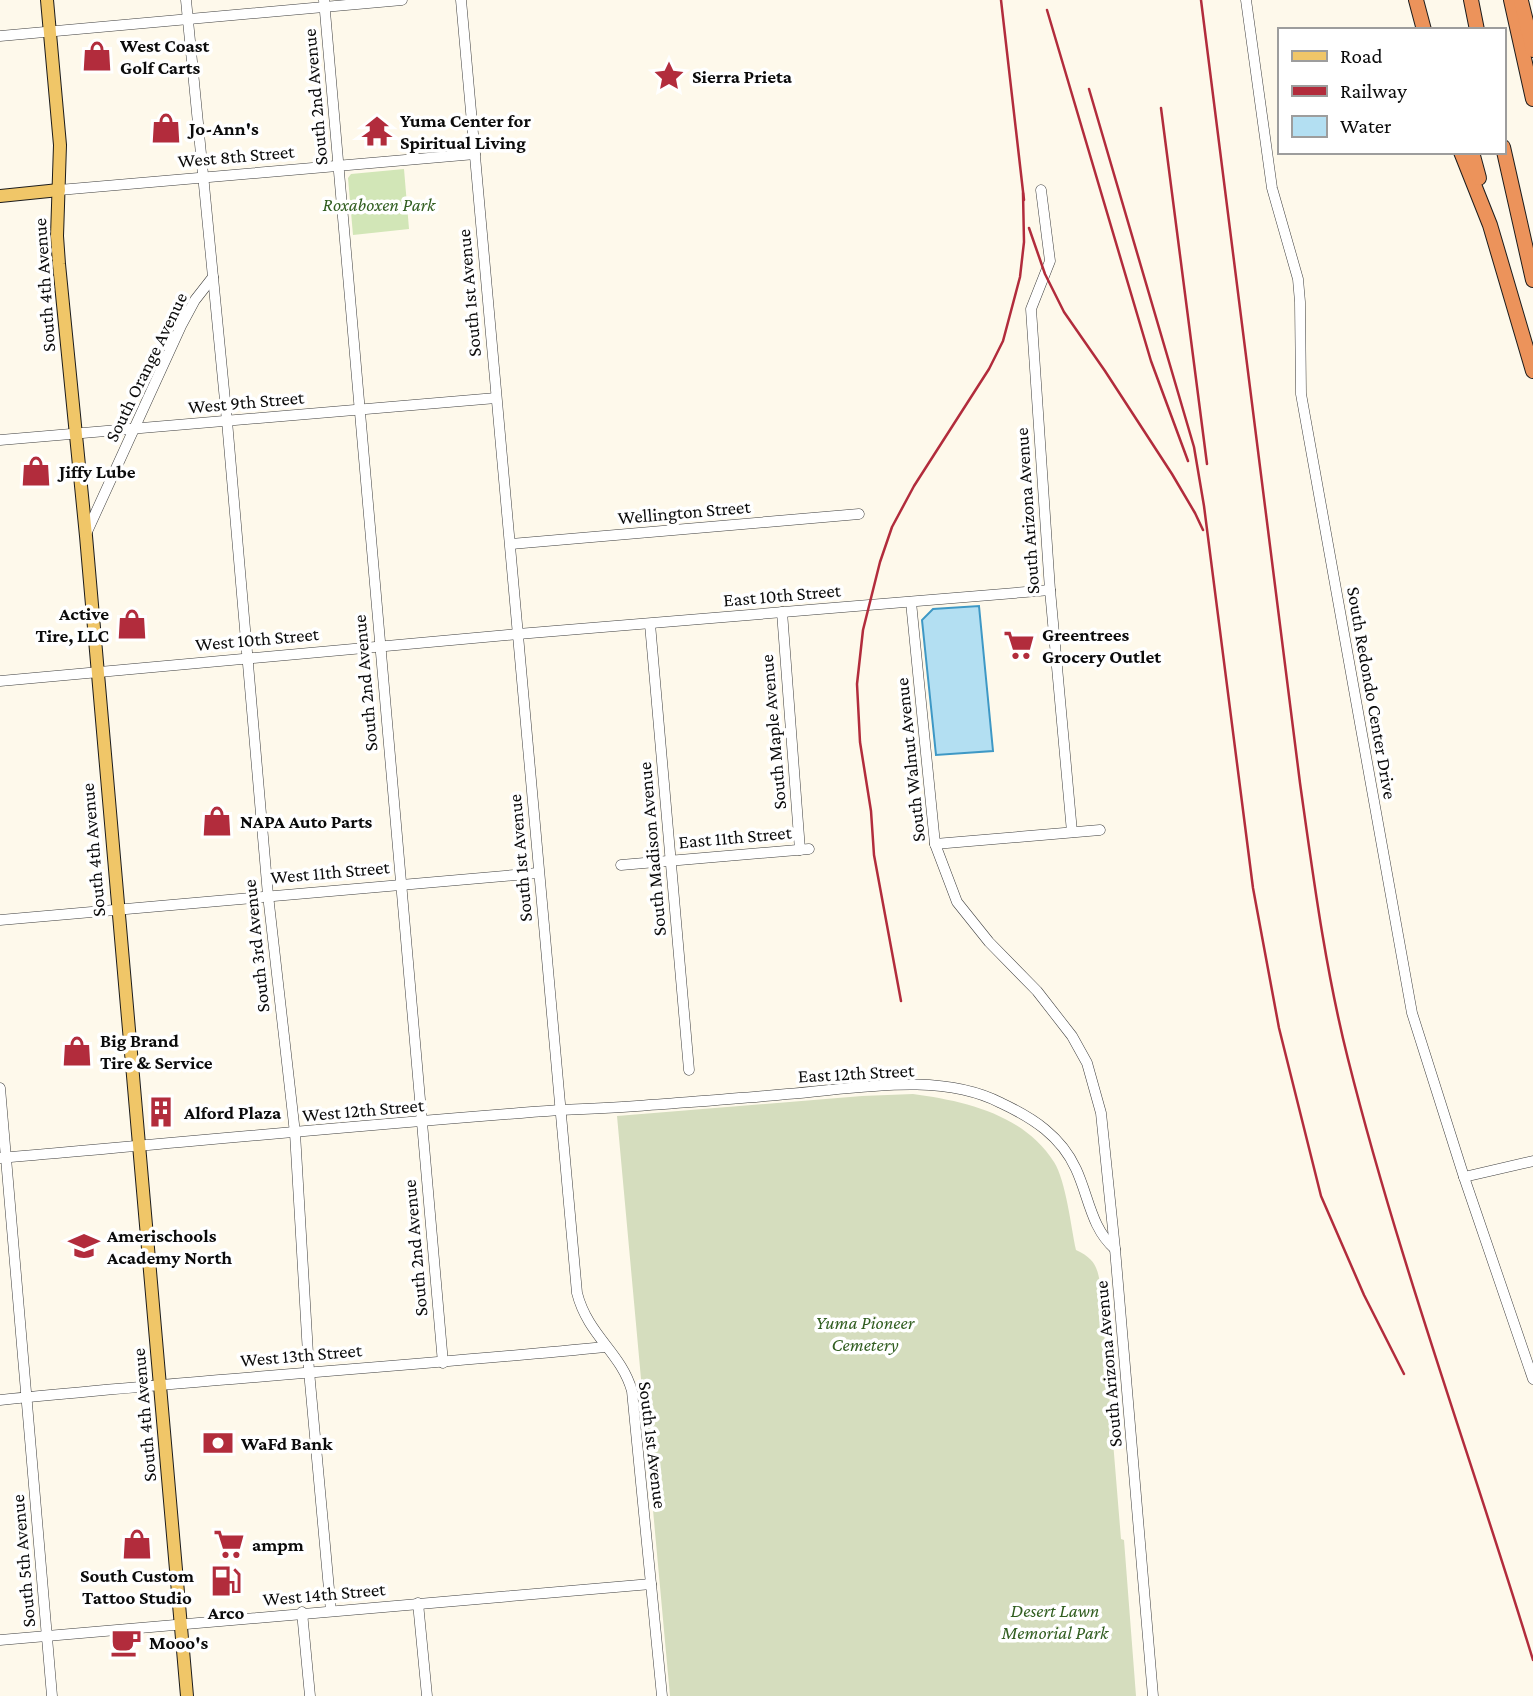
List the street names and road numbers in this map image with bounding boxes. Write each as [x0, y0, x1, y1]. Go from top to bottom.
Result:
street label: South 2nd Avenue [299, 28, 331, 166]
street label: West 8th Street [177, 140, 296, 172]
street label: South 4th Avenue [29, 217, 59, 353]
street label: South 1st Avenue [453, 228, 485, 358]
street label: South Orange Avenue [101, 289, 191, 445]
street label: West 9th Street [187, 386, 306, 418]
street label: South Arizona Avenue [1011, 427, 1043, 595]
street label: Wellington Street [617, 496, 752, 528]
street label: East 10th Street [722, 579, 842, 611]
street label: South Redondo Center Drive [1343, 585, 1401, 801]
street label: South 2nd Avenue [349, 614, 381, 752]
street label: West 10th Street [194, 623, 320, 655]
street label: South Maple Avenue [756, 653, 790, 811]
street label: South Walnut Avenue [891, 677, 929, 843]
street label: South Madison Avenue [634, 761, 670, 937]
street label: South 4th Avenue [77, 782, 109, 918]
street label: South 1st Avenue [504, 793, 536, 923]
street label: East 11th Street [677, 822, 793, 852]
street label: West 11th Street [270, 856, 391, 888]
street label: South 3rd Avenue [239, 879, 273, 1013]
street label: East 12th Street [797, 1059, 915, 1087]
street label: West 12th Street [301, 1094, 426, 1126]
street label: South 2nd Avenue [399, 1179, 431, 1317]
street label: South Arizona Avenue [1090, 1280, 1126, 1448]
street label: West 13th Street [239, 1339, 363, 1371]
street label: South 4th Avenue [128, 1347, 160, 1483]
street label: South 1st Avenue [635, 1380, 671, 1510]
street label: South 5th Avenue [7, 1494, 39, 1628]
street label: West 14th Street [262, 1578, 387, 1610]

